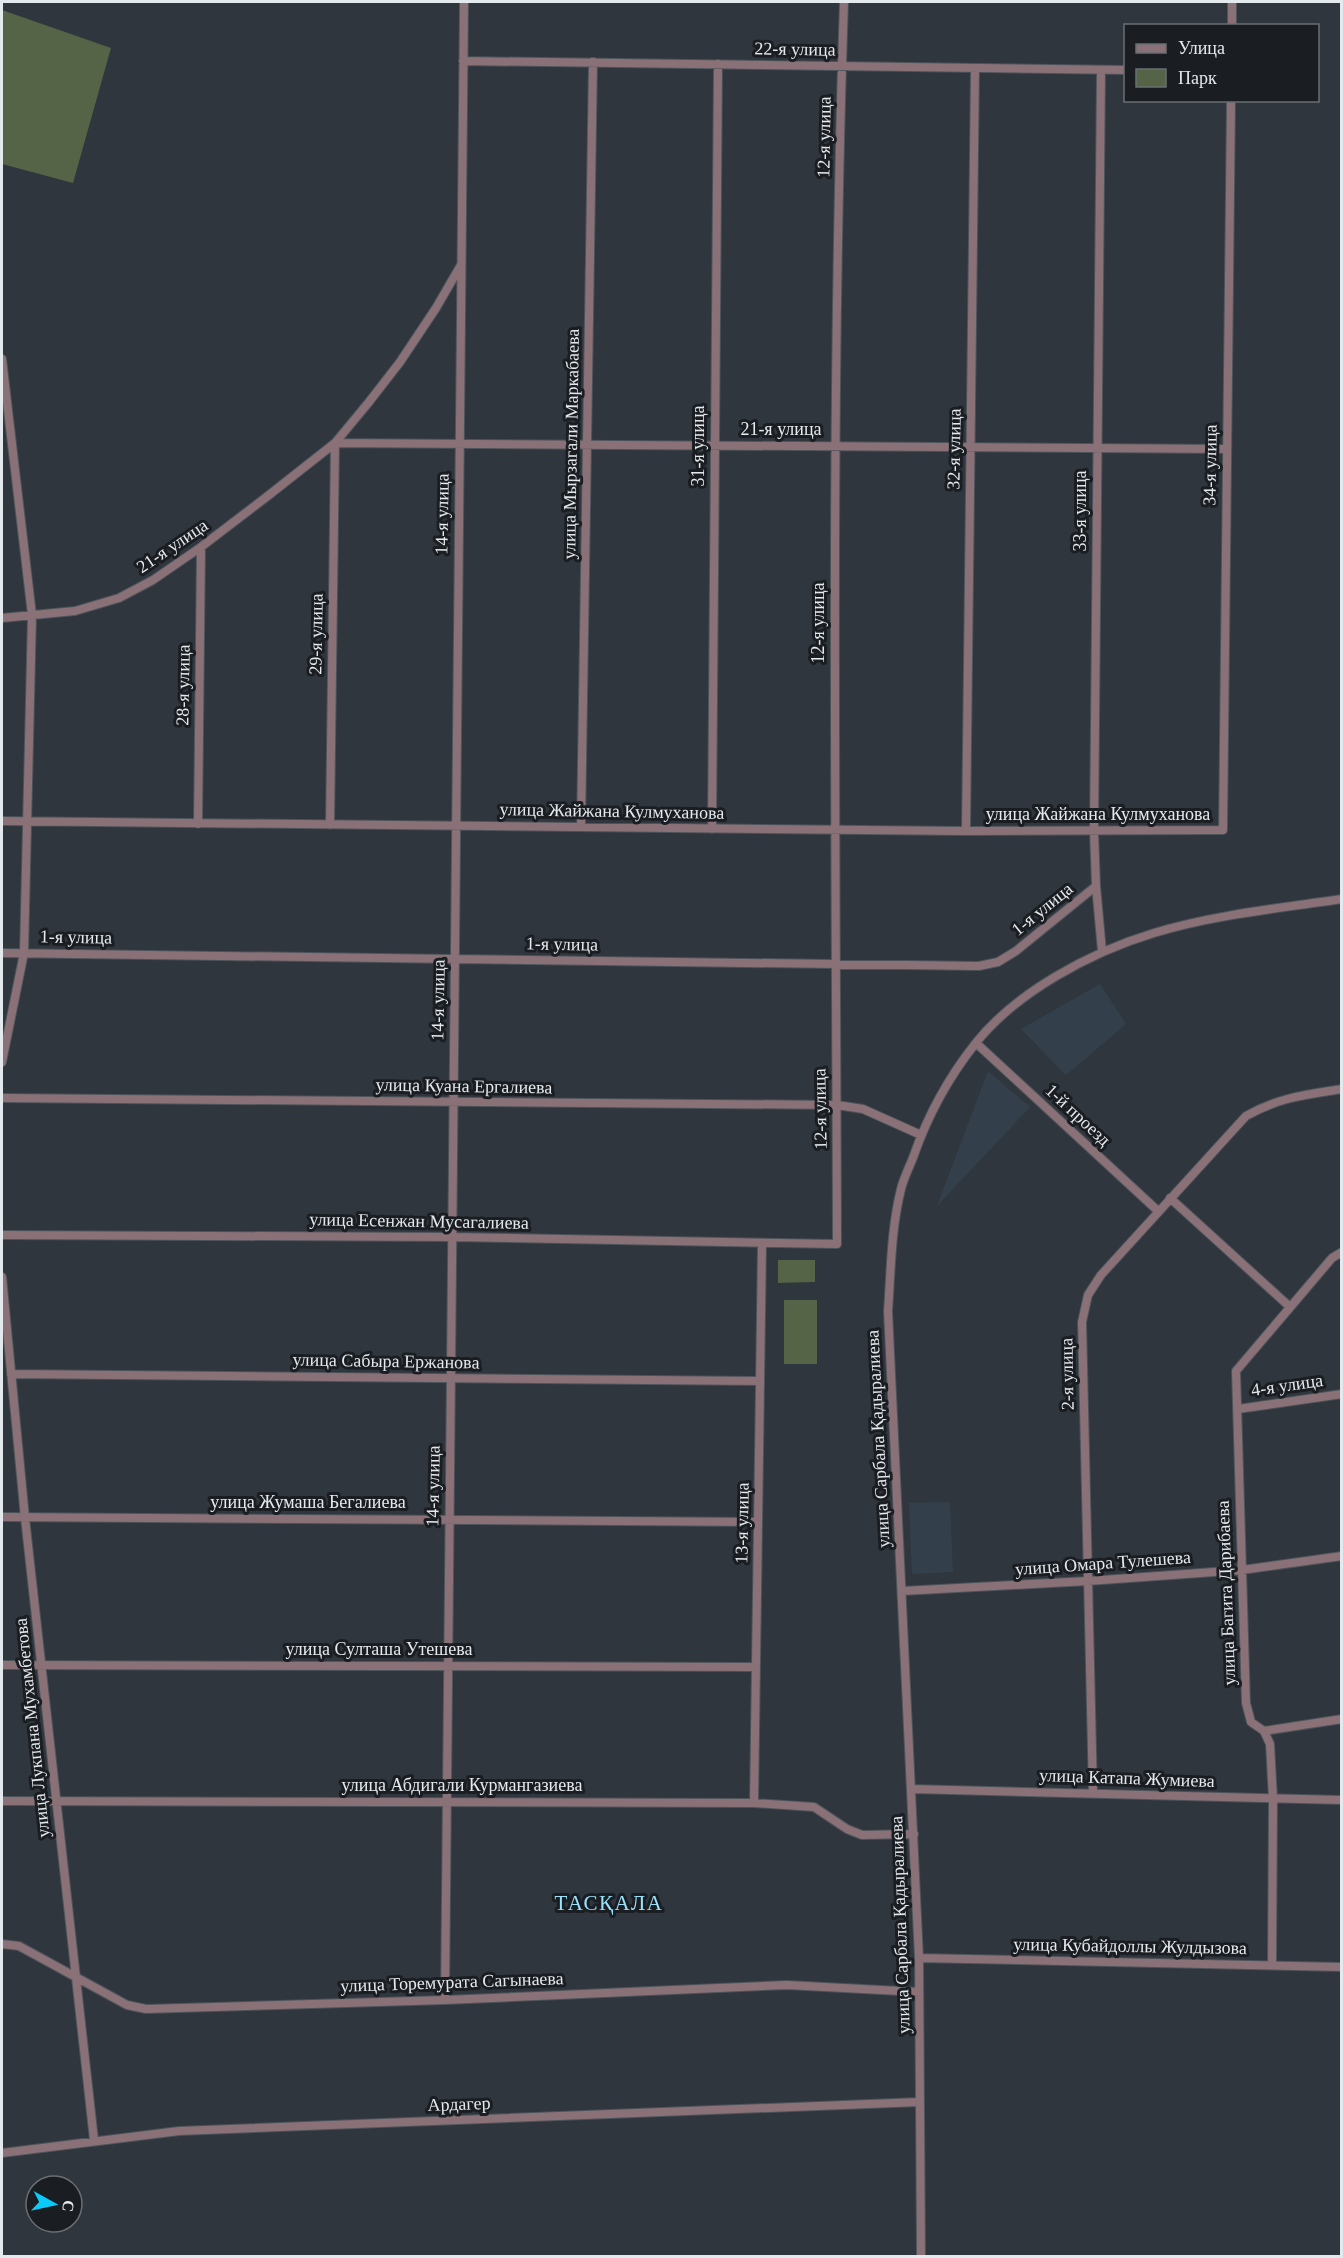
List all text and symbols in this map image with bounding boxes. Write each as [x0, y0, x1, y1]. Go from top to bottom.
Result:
legend [1124, 24, 1319, 102]
street label: 22-я улица [754, 38, 836, 60]
text: Улица [1178, 38, 1225, 58]
text: Парк [1178, 68, 1217, 88]
street label: 12-я улица [813, 96, 835, 178]
street label: улица Мырзагали Маркабаева [559, 328, 583, 560]
street label: 31-я улица [688, 405, 708, 487]
street label: 32-я улица [943, 408, 965, 490]
street label: 21-я улица [740, 419, 822, 439]
street label: 34-я улица [1199, 424, 1221, 506]
street label: 33-я улица [1070, 470, 1090, 552]
street label: 14-я улица [431, 473, 453, 555]
street label: 21-я улица [133, 515, 211, 577]
street label: 12-я улица [808, 582, 828, 664]
street label: 29-я улица [305, 593, 327, 675]
street label: 28-я улица [172, 644, 194, 726]
street label: улица Жайжана Кулмуханова [500, 799, 724, 823]
street label: улица Жайжана Кулмуханова [986, 804, 1210, 824]
street label: 1-я улица [1008, 878, 1076, 940]
street label: 1-я улица [40, 926, 112, 948]
street label: 1-я улица [526, 933, 598, 955]
street label: 14-я улица [427, 959, 449, 1041]
street label: 12-я улица [809, 1068, 831, 1150]
street label: улица Куана Ергалиева [375, 1074, 553, 1098]
street label: 1-й проезд [1042, 1080, 1114, 1150]
street label: улица Есенжан Мусагалиева [309, 1209, 529, 1233]
street label: улица Сарбала Қадыралиева [862, 1330, 894, 1548]
street label: 2-я улица [1056, 1338, 1078, 1410]
street label: улица Сабыра Ержанова [292, 1349, 480, 1373]
street label: 4-я улица [1250, 1370, 1324, 1400]
street label: 14-я улица [422, 1445, 444, 1527]
street label: 13-я улица [731, 1482, 753, 1564]
street label: улица Жумаша Бегалиева [210, 1492, 406, 1512]
street label: улица Багита Дарибаева [1213, 1500, 1239, 1686]
street label: улица Омара Тулешева [1014, 1547, 1192, 1579]
street label: улица Лукпана Мухамбетова [11, 1617, 53, 1839]
street label: улица Султаша Утешева [286, 1639, 472, 1659]
street label: улица Катапа Жумиева [1039, 1765, 1215, 1791]
street label: улица Абдигали Курмангазиева [342, 1775, 582, 1795]
street label: улица Сарбала Қадыралиева [886, 1816, 914, 2034]
district label: ТАСҚАЛА [555, 1891, 664, 1915]
street label: улица Кубайдоллы Жулдызова [1013, 1934, 1247, 1958]
street label: улица Торемурата Сагынаева [340, 1968, 564, 1996]
street label: Ардагер [427, 2093, 491, 2115]
north arrow [24, 2174, 84, 2234]
text: С [59, 2199, 78, 2213]

